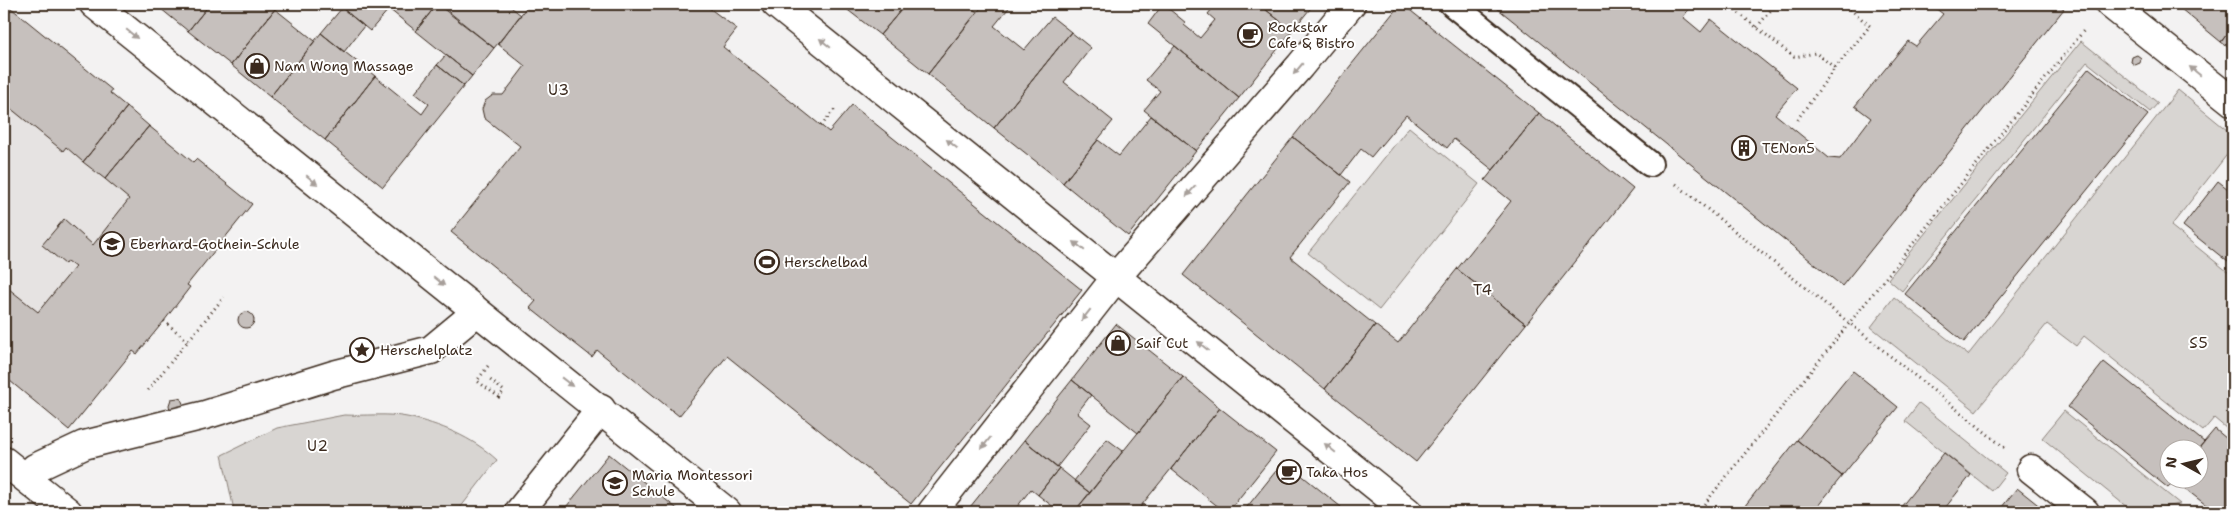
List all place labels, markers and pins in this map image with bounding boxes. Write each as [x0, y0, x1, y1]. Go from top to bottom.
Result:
place label: Rockstar Cafe & Bistro [1268, 18, 1355, 52]
cafe icon: Rockstar Cafe & Bistro [1237, 22, 1263, 48]
shop icon: Nam Wong Massage [244, 53, 270, 79]
place label: Nam Wong Massage [274, 57, 414, 75]
building icon: TENon5 [1731, 135, 1757, 161]
place label: TENon5 [1762, 139, 1815, 157]
school or university icon: Eberhard-Gothein-Schule [99, 231, 125, 257]
place label: Eberhard-Gothein-Schule [130, 235, 300, 253]
sports icon: Herschelbad [754, 249, 780, 275]
place label: Herschelbad [784, 253, 868, 271]
shop icon: Saif Cut [1105, 330, 1131, 356]
place label: Saif Cut [1136, 334, 1188, 352]
place icon: Herschelplatz [349, 337, 375, 363]
place label: Herschelplatz [380, 341, 473, 359]
cafe icon: Taka Hos [1276, 459, 1302, 485]
place label: Taka Hos [1306, 463, 1368, 481]
place label: Maria Montessori Schule [632, 466, 753, 500]
school or university icon: Maria Montessori Schule [602, 470, 628, 496]

